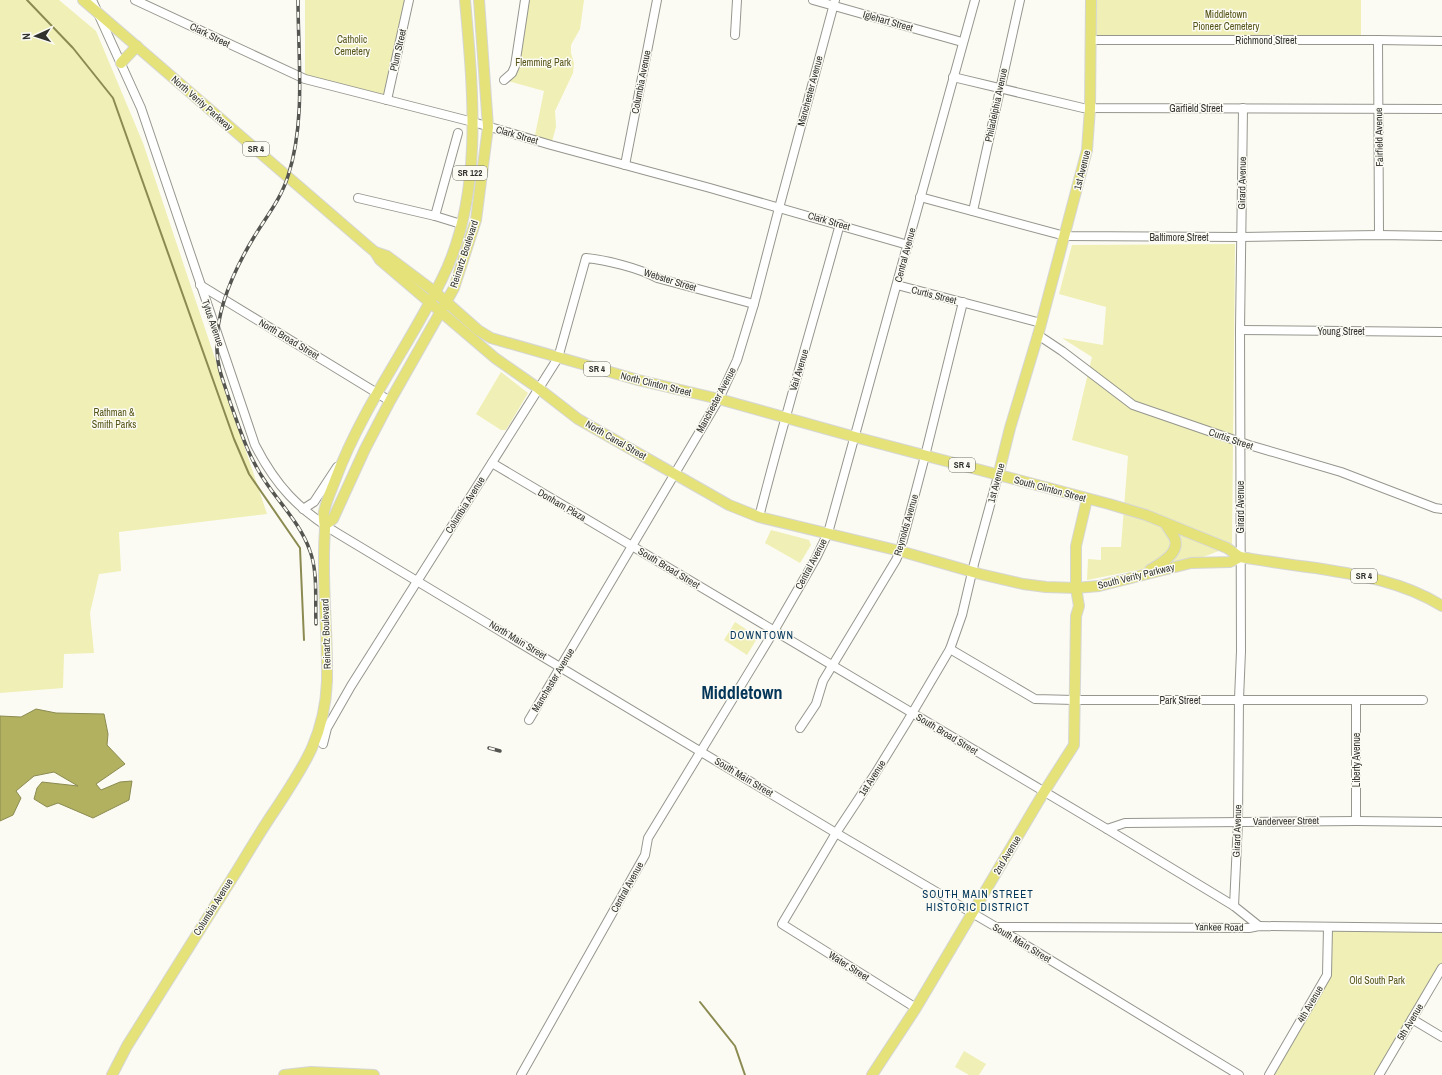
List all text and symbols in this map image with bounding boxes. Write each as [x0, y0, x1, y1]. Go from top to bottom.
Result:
street label: Iglehart Street [861, 8, 915, 35]
park label: Middletown Pioneer Cemetery [1193, 8, 1260, 33]
north arrow [16, 16, 56, 56]
street label: Clark Street [188, 20, 233, 51]
street label: Plum Street [387, 27, 409, 72]
text: N [19, 33, 33, 40]
park label: Catholic Cemetery [334, 33, 371, 58]
street label: Richmond Street [1235, 34, 1297, 47]
street label: Columbia Avenue [628, 49, 654, 115]
street label: Manchester Avenue [794, 54, 826, 128]
park label: Flemming Park [515, 56, 572, 69]
street label: Philadelphia Avenue [982, 66, 1010, 143]
street label: North Verity Parkway [169, 73, 236, 134]
street label: Garfield Street [1169, 102, 1223, 115]
street label: Fairfield Avenue [1372, 107, 1386, 167]
street label: Clark Street [494, 123, 540, 147]
road number: SR 4 [243, 142, 269, 156]
street label: 1st Avenue [1071, 148, 1093, 191]
street label: Girard Avenue [1235, 156, 1249, 209]
road number: SR 122 [453, 166, 487, 180]
street label: Clark Street [806, 209, 852, 233]
street label: Reinartz Boulevard [447, 219, 481, 289]
street label: Central Avenue [891, 226, 919, 284]
street label: Baltimore Street [1149, 231, 1209, 244]
street label: Webster Street [642, 266, 699, 294]
street label: Curtis Street [910, 283, 959, 307]
street label: Tytus Avenue [199, 298, 227, 349]
street label: North Broad Street [256, 316, 322, 363]
street label: Young Street [1317, 325, 1365, 338]
street label: Vail Avenue [786, 347, 812, 392]
road number: SR 4 [584, 362, 610, 376]
street label: Manchester Avenue [693, 365, 739, 435]
street label: North Clinton Street [619, 369, 693, 399]
park label: Rathman & Smith Parks [92, 406, 136, 431]
street label: North Canal Street [583, 417, 649, 463]
street label: Curtis Street [1207, 425, 1256, 453]
road number: SR 4 [949, 458, 975, 472]
street label: 1st Avenue [984, 461, 1008, 504]
street label: South Clinton Street [1013, 473, 1088, 505]
street label: Columbia Avenue [442, 474, 488, 536]
street label: Girard Avenue [1234, 480, 1247, 533]
street label: Donham Plaza [535, 486, 589, 524]
street label: Reynolds Avenue [891, 492, 921, 557]
street label: Central Avenue [792, 536, 830, 592]
street label: South Broad Street [636, 544, 703, 592]
street label: South Verity Parkway [1096, 560, 1176, 592]
road number: SR 4 [1351, 569, 1377, 583]
street label: Reinartz Boulevard [318, 599, 334, 669]
street label: North Main Street [487, 618, 550, 663]
district label: DOWNTOWN [730, 628, 794, 642]
street label: Manchester Avenue [529, 645, 577, 714]
district label: Middletown [701, 680, 783, 705]
street label: Park Street [1159, 694, 1201, 707]
street label: South Broad Street [914, 710, 981, 758]
street label: Liberty Avenue [1350, 732, 1363, 787]
street label: South Main Street [712, 754, 776, 800]
street label: 1st Avenue [856, 757, 889, 799]
street label: Girard Avenue [1230, 804, 1244, 858]
street label: Vanderveer Street [1253, 814, 1320, 828]
street label: 2nd Avenue [990, 833, 1024, 877]
street label: Central Avenue [608, 859, 646, 915]
street label: Columbia Avenue [190, 876, 236, 938]
district label: SOUTH MAIN STREET HISTORIC DISTRICT [922, 887, 1034, 914]
street label: South Main Street [990, 920, 1054, 966]
street label: Yankee Road [1194, 920, 1244, 934]
street label: Water Street [826, 948, 872, 984]
park label: Old South Park [1349, 974, 1406, 987]
street label: 4th Avenue [1294, 983, 1326, 1025]
street label: 5th Avenue [1394, 1001, 1426, 1043]

